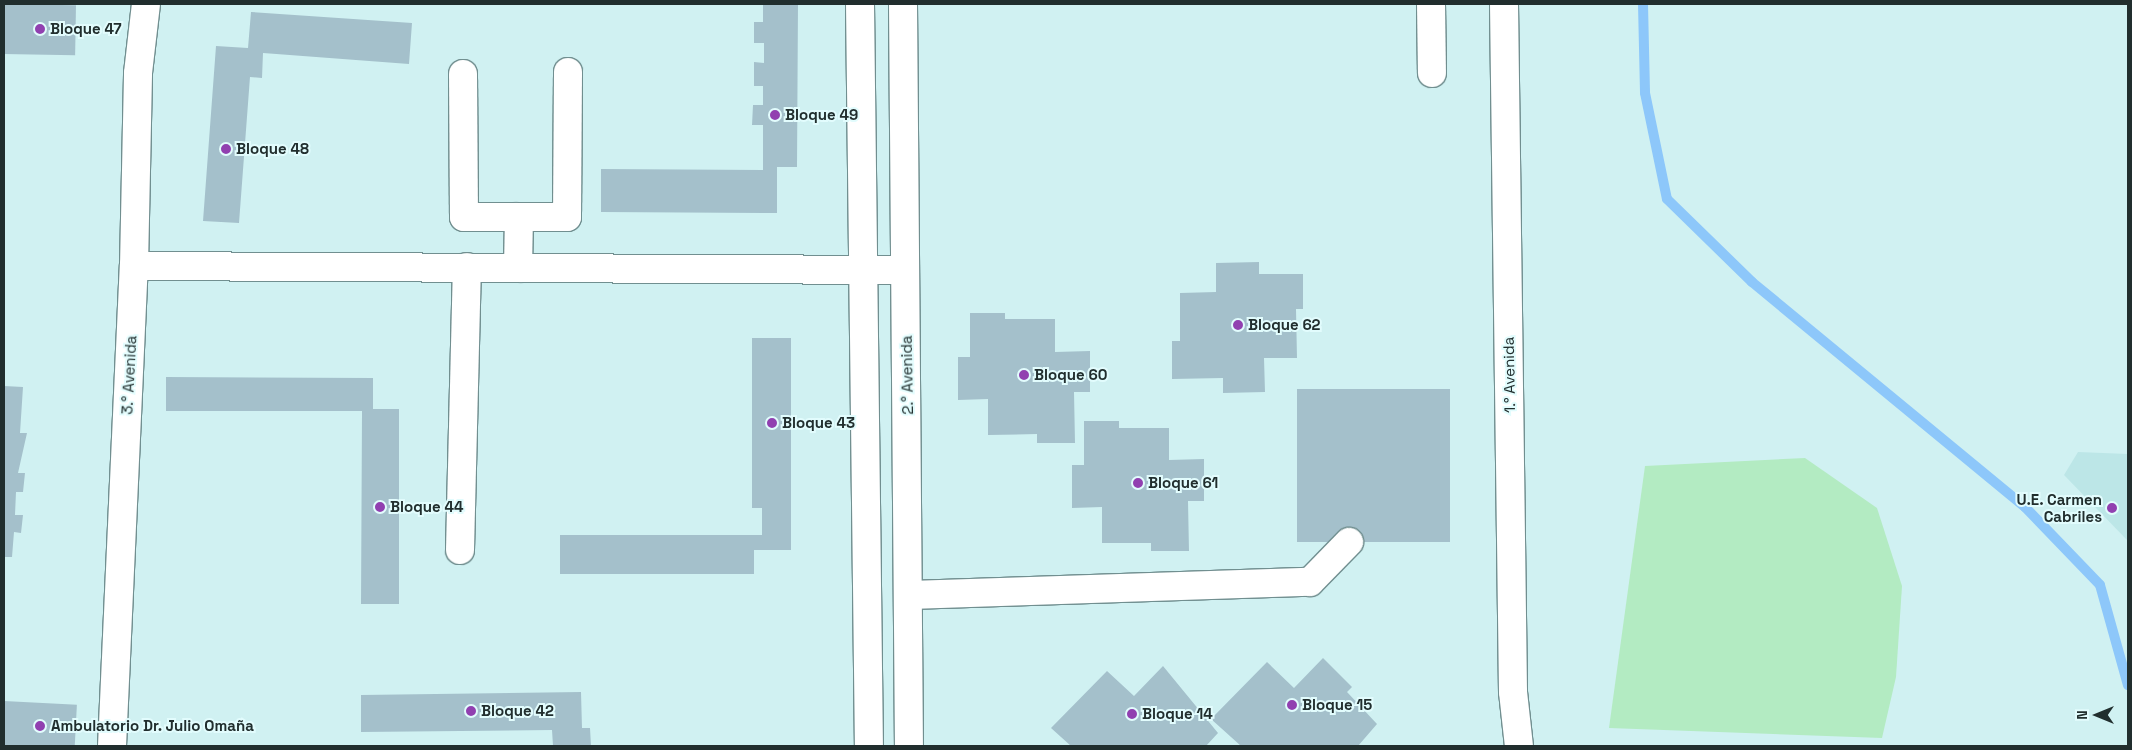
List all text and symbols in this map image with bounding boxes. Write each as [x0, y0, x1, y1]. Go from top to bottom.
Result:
place label: Bloque 47 [50, 20, 122, 38]
marker: Bloque 47 [34, 23, 46, 35]
place label: Bloque 49 [785, 106, 858, 124]
marker: Bloque 49 [769, 109, 781, 121]
place label: Bloque 48 [236, 140, 309, 158]
marker: Bloque 48 [220, 143, 232, 155]
place label: Bloque 62 [1248, 316, 1321, 334]
marker: Bloque 62 [1232, 319, 1244, 331]
street label: 3.° Avenida [118, 335, 140, 415]
street label: 2.° Avenida [897, 335, 917, 415]
street label: 1.° Avenida [1499, 337, 1519, 413]
place label: Bloque 60 [1034, 366, 1107, 384]
marker: Bloque 60 [1018, 369, 1030, 381]
place label: Bloque 43 [782, 414, 855, 432]
marker: Bloque 43 [766, 417, 778, 429]
place label: Bloque 61 [1148, 474, 1218, 492]
marker: Bloque 61 [1132, 477, 1144, 489]
place label: U.E. Carmen Cabriles [2016, 490, 2102, 525]
place label: Bloque 44 [390, 498, 463, 516]
marker: Bloque 44 [374, 501, 386, 513]
marker: U.E. Carmen Cabriles [2106, 502, 2118, 514]
north arrow [2072, 690, 2122, 740]
place label: Bloque 15 [1302, 696, 1372, 714]
marker: Bloque 15 [1286, 699, 1298, 711]
place label: Bloque 42 [481, 702, 554, 720]
marker: Bloque 42 [465, 705, 477, 717]
place label: Bloque 14 [1142, 705, 1213, 723]
marker: Bloque 14 [1126, 708, 1138, 720]
text: N [2073, 710, 2091, 720]
place label: Ambulatorio Dr. Julio Omaña [51, 717, 254, 735]
marker: Ambulatorio Dr. Julio Omaña [33, 719, 47, 733]

